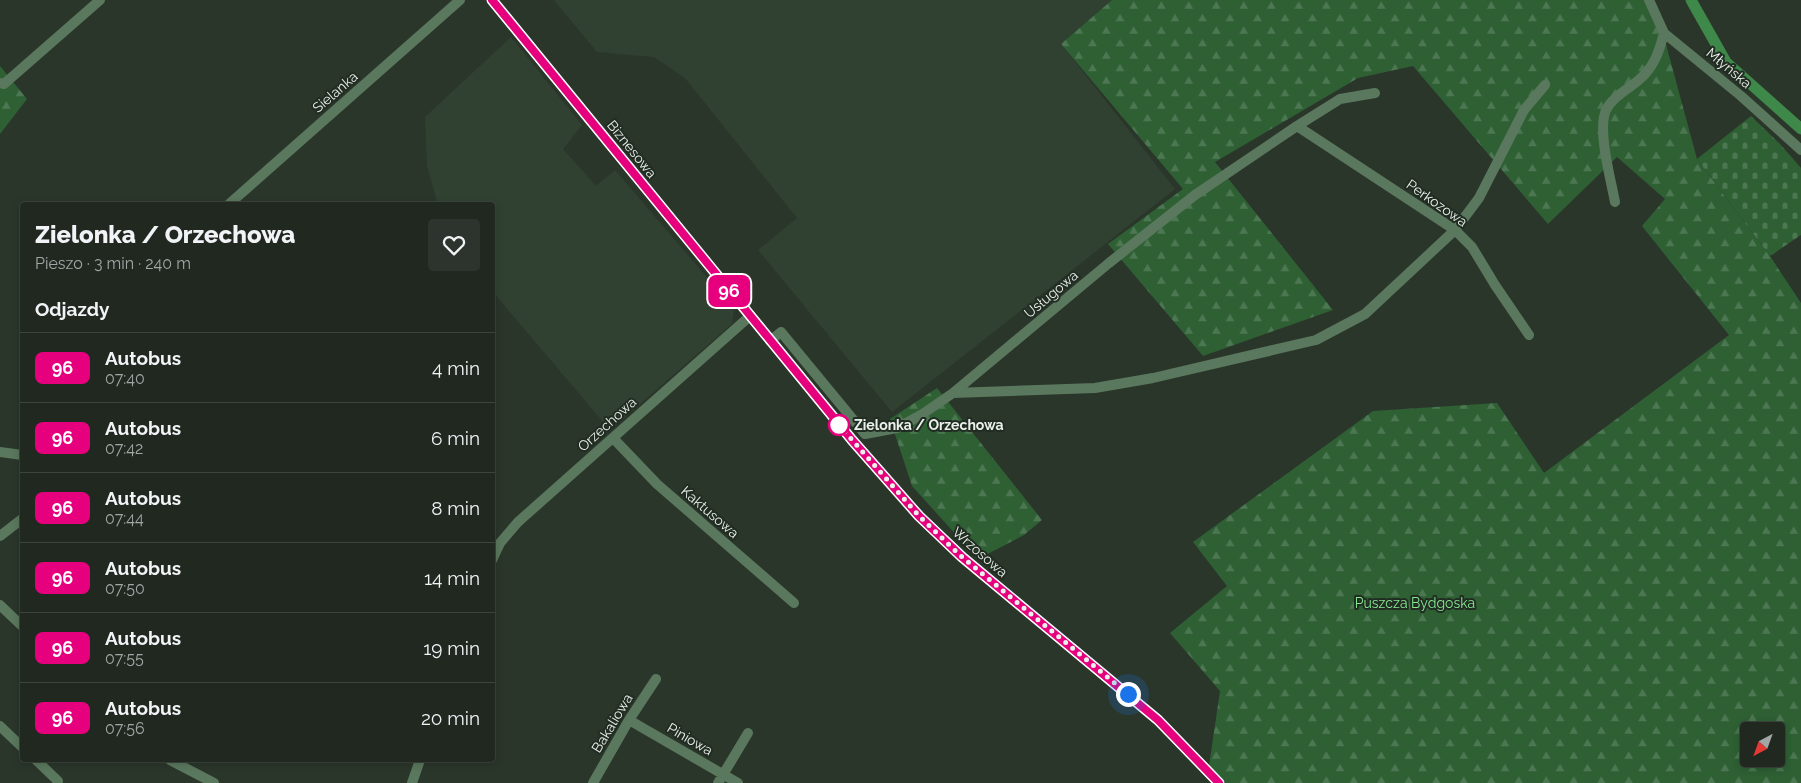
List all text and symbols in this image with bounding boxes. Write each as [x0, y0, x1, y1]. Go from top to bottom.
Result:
street label: Młyńska [1703, 45, 1755, 91]
street label: Sielanka [309, 68, 361, 116]
street label: Biznesowa [604, 117, 660, 181]
street label: Perkozowa [1404, 176, 1470, 230]
button: heart [428, 219, 480, 271]
text: Zielonka / Orzechowa [35, 220, 295, 249]
text: Pieszo · 3 min · 240 m [35, 254, 191, 273]
street label: Usługowa [1021, 267, 1081, 321]
line badge: 96 [706, 275, 752, 307]
text: 96 [718, 280, 740, 301]
text: Odjazdy [35, 298, 109, 320]
text: Autobus [105, 347, 181, 369]
text: 96 [52, 357, 73, 378]
text: 4 min [432, 357, 480, 379]
text: 07:40 [105, 369, 145, 388]
street label: Orzechowa [574, 394, 640, 454]
marker: Zielonka / Orzechowa [828, 414, 850, 436]
text: Autobus [105, 417, 181, 439]
place label: Zielonka / Orzechowa [854, 417, 1004, 433]
text: 96 [52, 427, 73, 448]
text: 6 min [431, 427, 480, 449]
text: 07:42 [105, 439, 143, 458]
street label: Kaktusowa [678, 483, 742, 541]
text: Autobus [105, 487, 181, 509]
text: 96 [52, 497, 73, 518]
text: 8 min [431, 497, 480, 519]
text: 07:44 [105, 509, 144, 528]
street label: Wrzosowa [949, 524, 1011, 580]
text: Autobus [105, 557, 181, 579]
text: 96 [52, 567, 73, 588]
text: 14 min [424, 567, 480, 589]
text: 07:50 [105, 579, 145, 598]
park label: Puszcza Bydgoska [1355, 595, 1475, 611]
text: Autobus [105, 627, 181, 649]
text: 96 [52, 637, 73, 658]
text: 19 min [423, 637, 480, 659]
text: 07:55 [105, 649, 144, 668]
your location [1116, 682, 1141, 707]
street label: Bakaliowa [588, 691, 636, 755]
text: Autobus [105, 697, 181, 719]
text: 96 [52, 707, 73, 728]
text: 20 min [421, 707, 480, 729]
text: 07:56 [105, 719, 145, 738]
street label: Piniowa [664, 720, 716, 758]
north arrow [1740, 722, 1785, 768]
map controls [1740, 722, 1785, 767]

